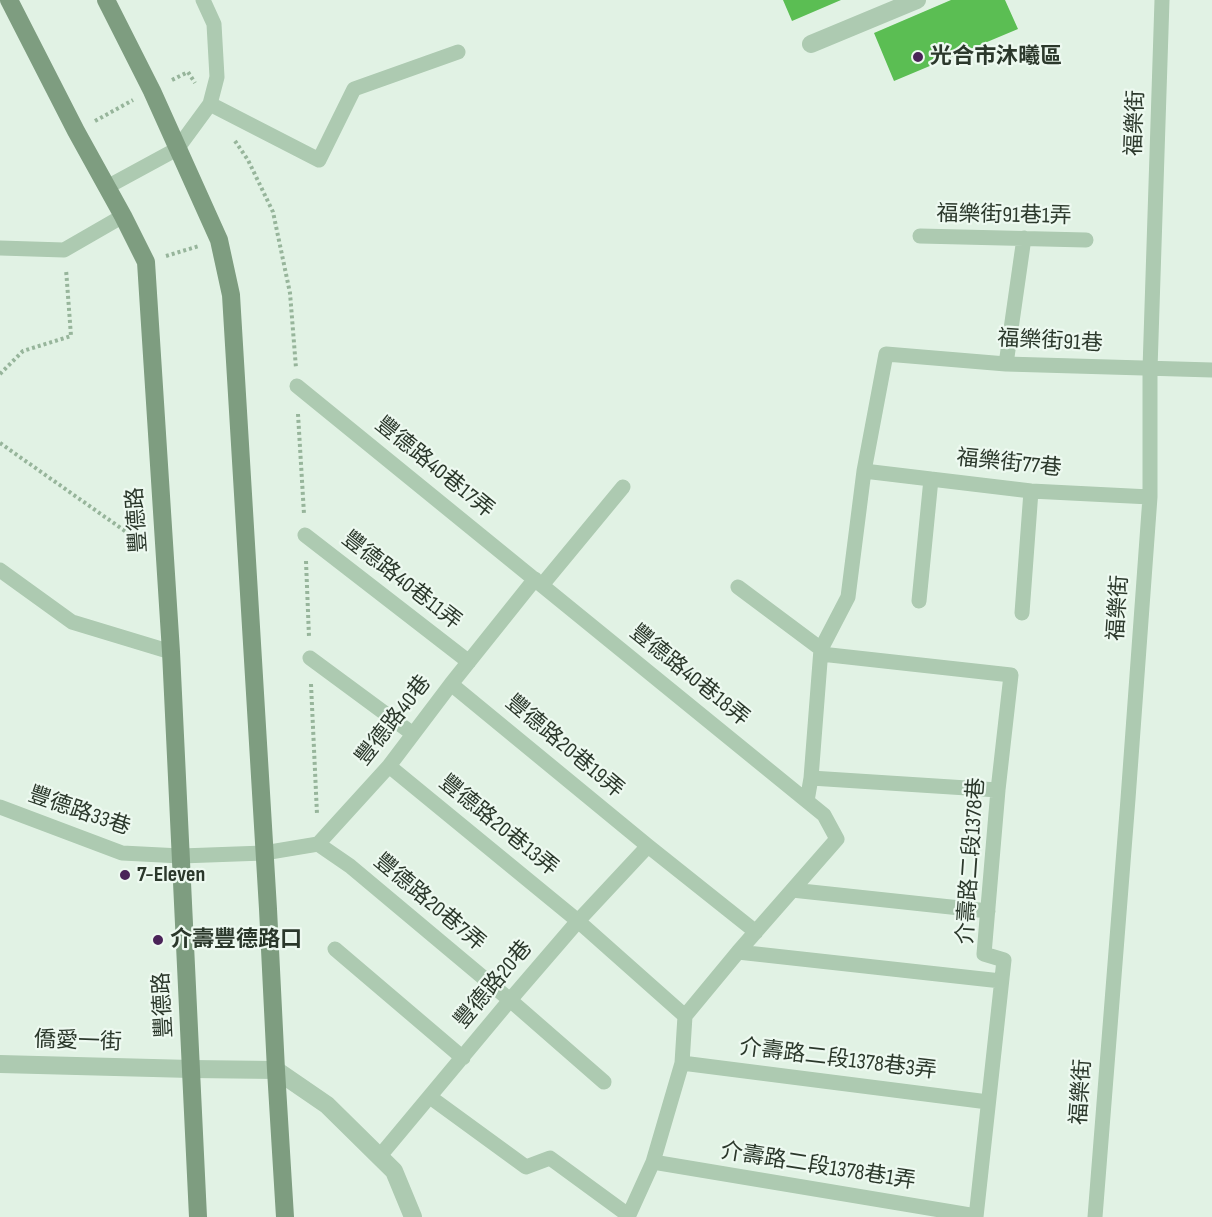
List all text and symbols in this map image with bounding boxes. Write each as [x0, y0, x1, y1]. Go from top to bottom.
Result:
place label: 光合市沐曦區 [930, 44, 1062, 70]
marker: 光合市沐曦區 [911, 50, 925, 64]
street label: 福樂街 [1122, 90, 1150, 156]
street label: 福樂街91巷1弄 [936, 202, 1072, 230]
street label: 福樂街91巷 [997, 326, 1103, 358]
street label: 豐德路40巷17弄 [369, 412, 499, 524]
street label: 福樂街77巷 [955, 445, 1063, 483]
street label: 豐德路 [123, 486, 153, 554]
street label: 豐德路40巷11弄 [336, 526, 466, 636]
street label: 福樂街 [1104, 574, 1134, 642]
street label: 豐德路40巷18弄 [624, 620, 754, 732]
street label: 豐德路40巷 [351, 671, 437, 771]
street label: 豐德路20巷19弄 [499, 690, 629, 804]
street label: 豐德路20巷13弄 [433, 770, 563, 882]
street label: 介壽路二段1378巷 [953, 777, 991, 945]
street label: 豐德路33巷 [24, 782, 134, 842]
street label: 豐德路20巷7弄 [368, 849, 490, 957]
place label: 7-Eleven [137, 862, 205, 888]
marker: 7-Eleven [118, 868, 132, 882]
place label: 介壽豐德路口 [170, 927, 302, 953]
marker: 介壽豐德路口 [151, 933, 165, 947]
street label: 豐德路20巷 [450, 936, 538, 1034]
street label: 豐德路 [149, 971, 179, 1039]
street label: 僑愛一街 [34, 1027, 122, 1057]
street label: 介壽路二段1378巷3弄 [738, 1035, 938, 1085]
street label: 福樂街 [1067, 1058, 1097, 1126]
street label: 介壽路二段1378巷1弄 [719, 1139, 917, 1195]

